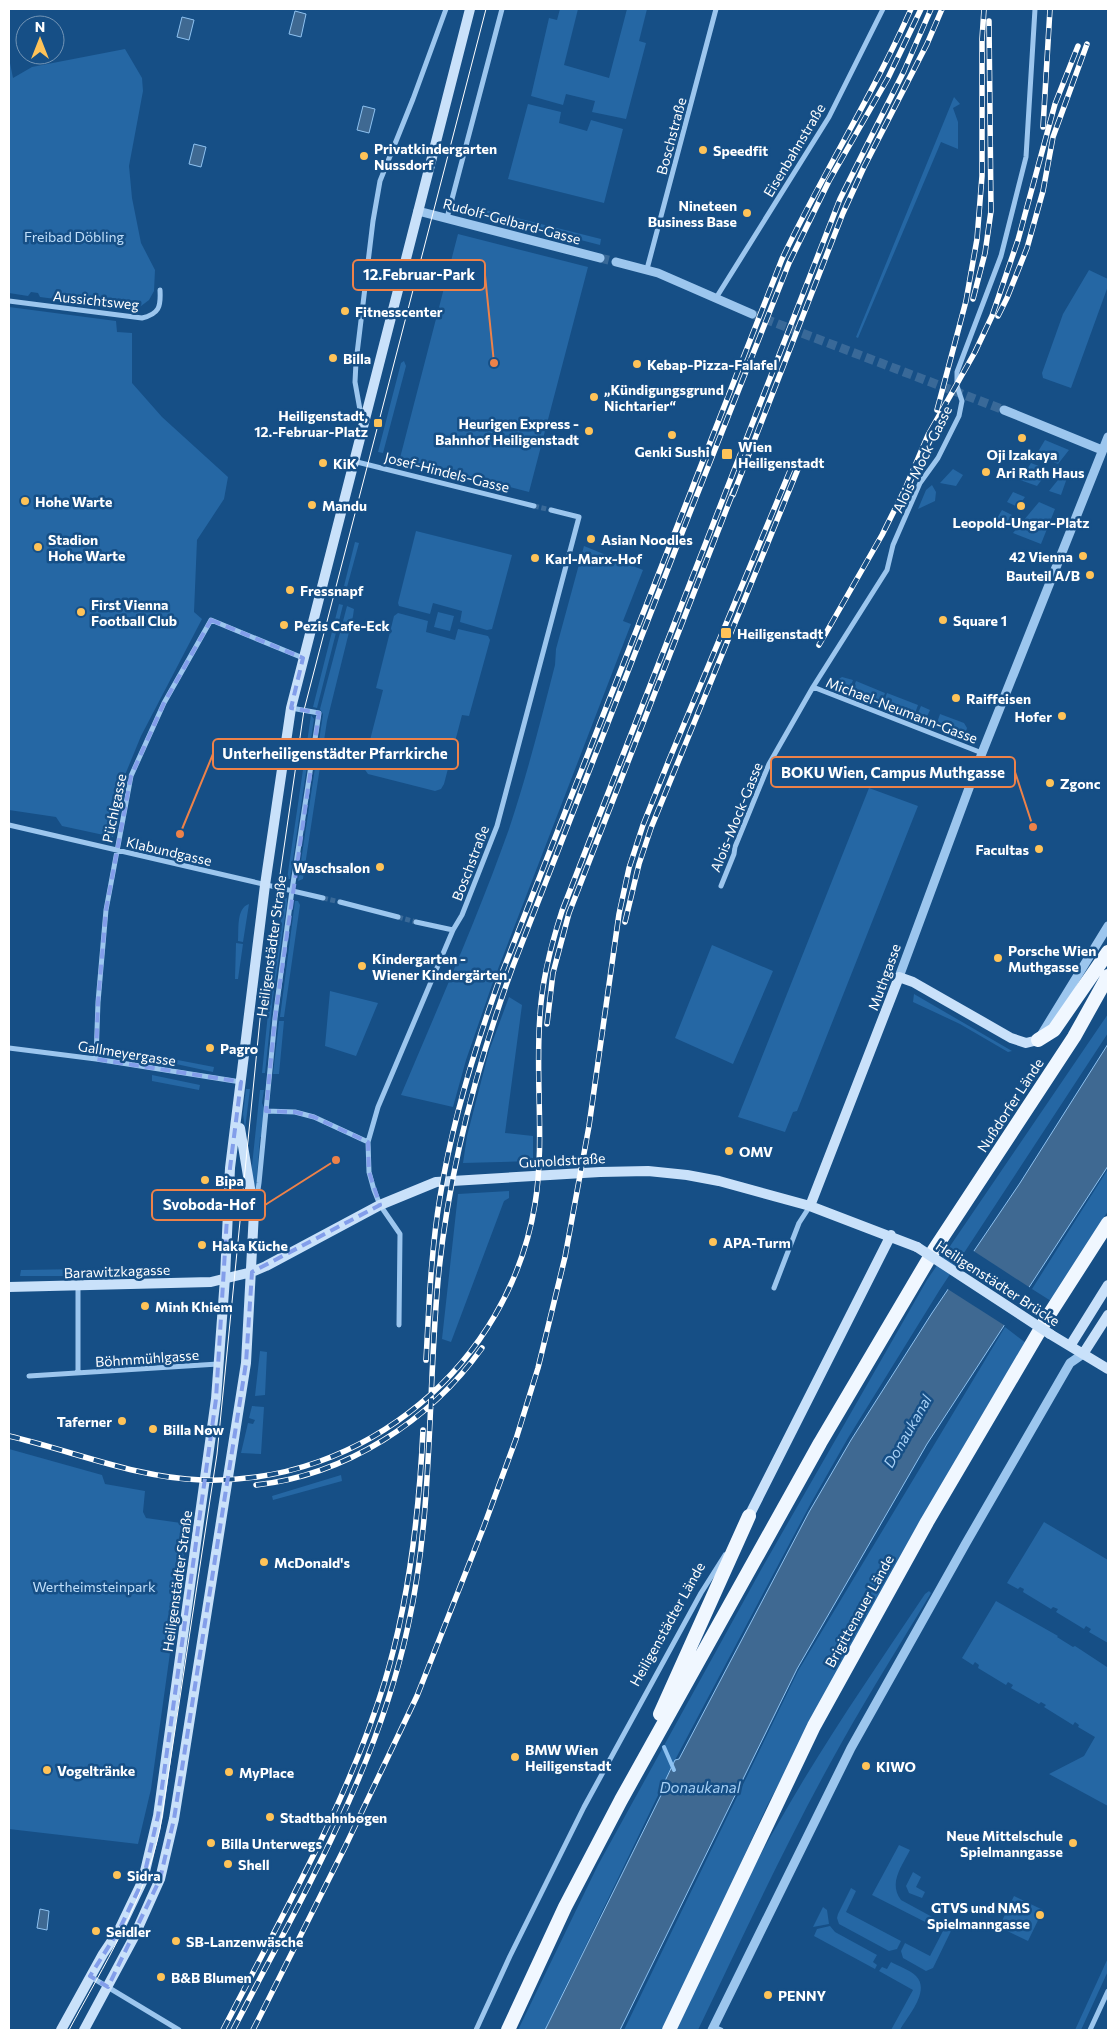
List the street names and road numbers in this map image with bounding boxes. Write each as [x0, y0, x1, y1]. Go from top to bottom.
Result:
street label: Boschstraße [653, 96, 689, 176]
street label: Eisenbahnstraße [759, 100, 829, 200]
street label: Rudolf-Gelbard-Gasse [441, 194, 583, 248]
street label: Aussichtsweg [52, 287, 140, 313]
street label: Alois-Mock-Gasse [889, 403, 955, 515]
street label: Josef-Hindels-Gasse [383, 448, 511, 496]
street label: Michael-Neumann-Gasse [824, 673, 980, 747]
street label: Alois-Mock-Gasse [706, 760, 766, 874]
street label: Püchlgasse [98, 772, 130, 844]
street label: Boschstraße [448, 823, 492, 903]
street label: Klabundgasse [125, 833, 213, 869]
street label: Heiligenstädter Straße [253, 874, 289, 1018]
street label: Muthgasse [864, 941, 904, 1013]
street label: Gallmeyergasse [77, 1037, 177, 1069]
street label: Nußdorfer Lände [973, 1055, 1047, 1155]
street label: Gunoldstraße [518, 1149, 606, 1171]
street label: Heiligenstädter Brücke [933, 1237, 1063, 1329]
street label: Barawitzkagasse [64, 1261, 170, 1281]
street label: Böhmmühlgasse [94, 1346, 200, 1370]
street label: Heiligenstädter Straße [159, 1509, 195, 1653]
street label: Brigittenauer Lände [821, 1552, 897, 1670]
street label: Heiligenstädter Lände [626, 1559, 708, 1689]

